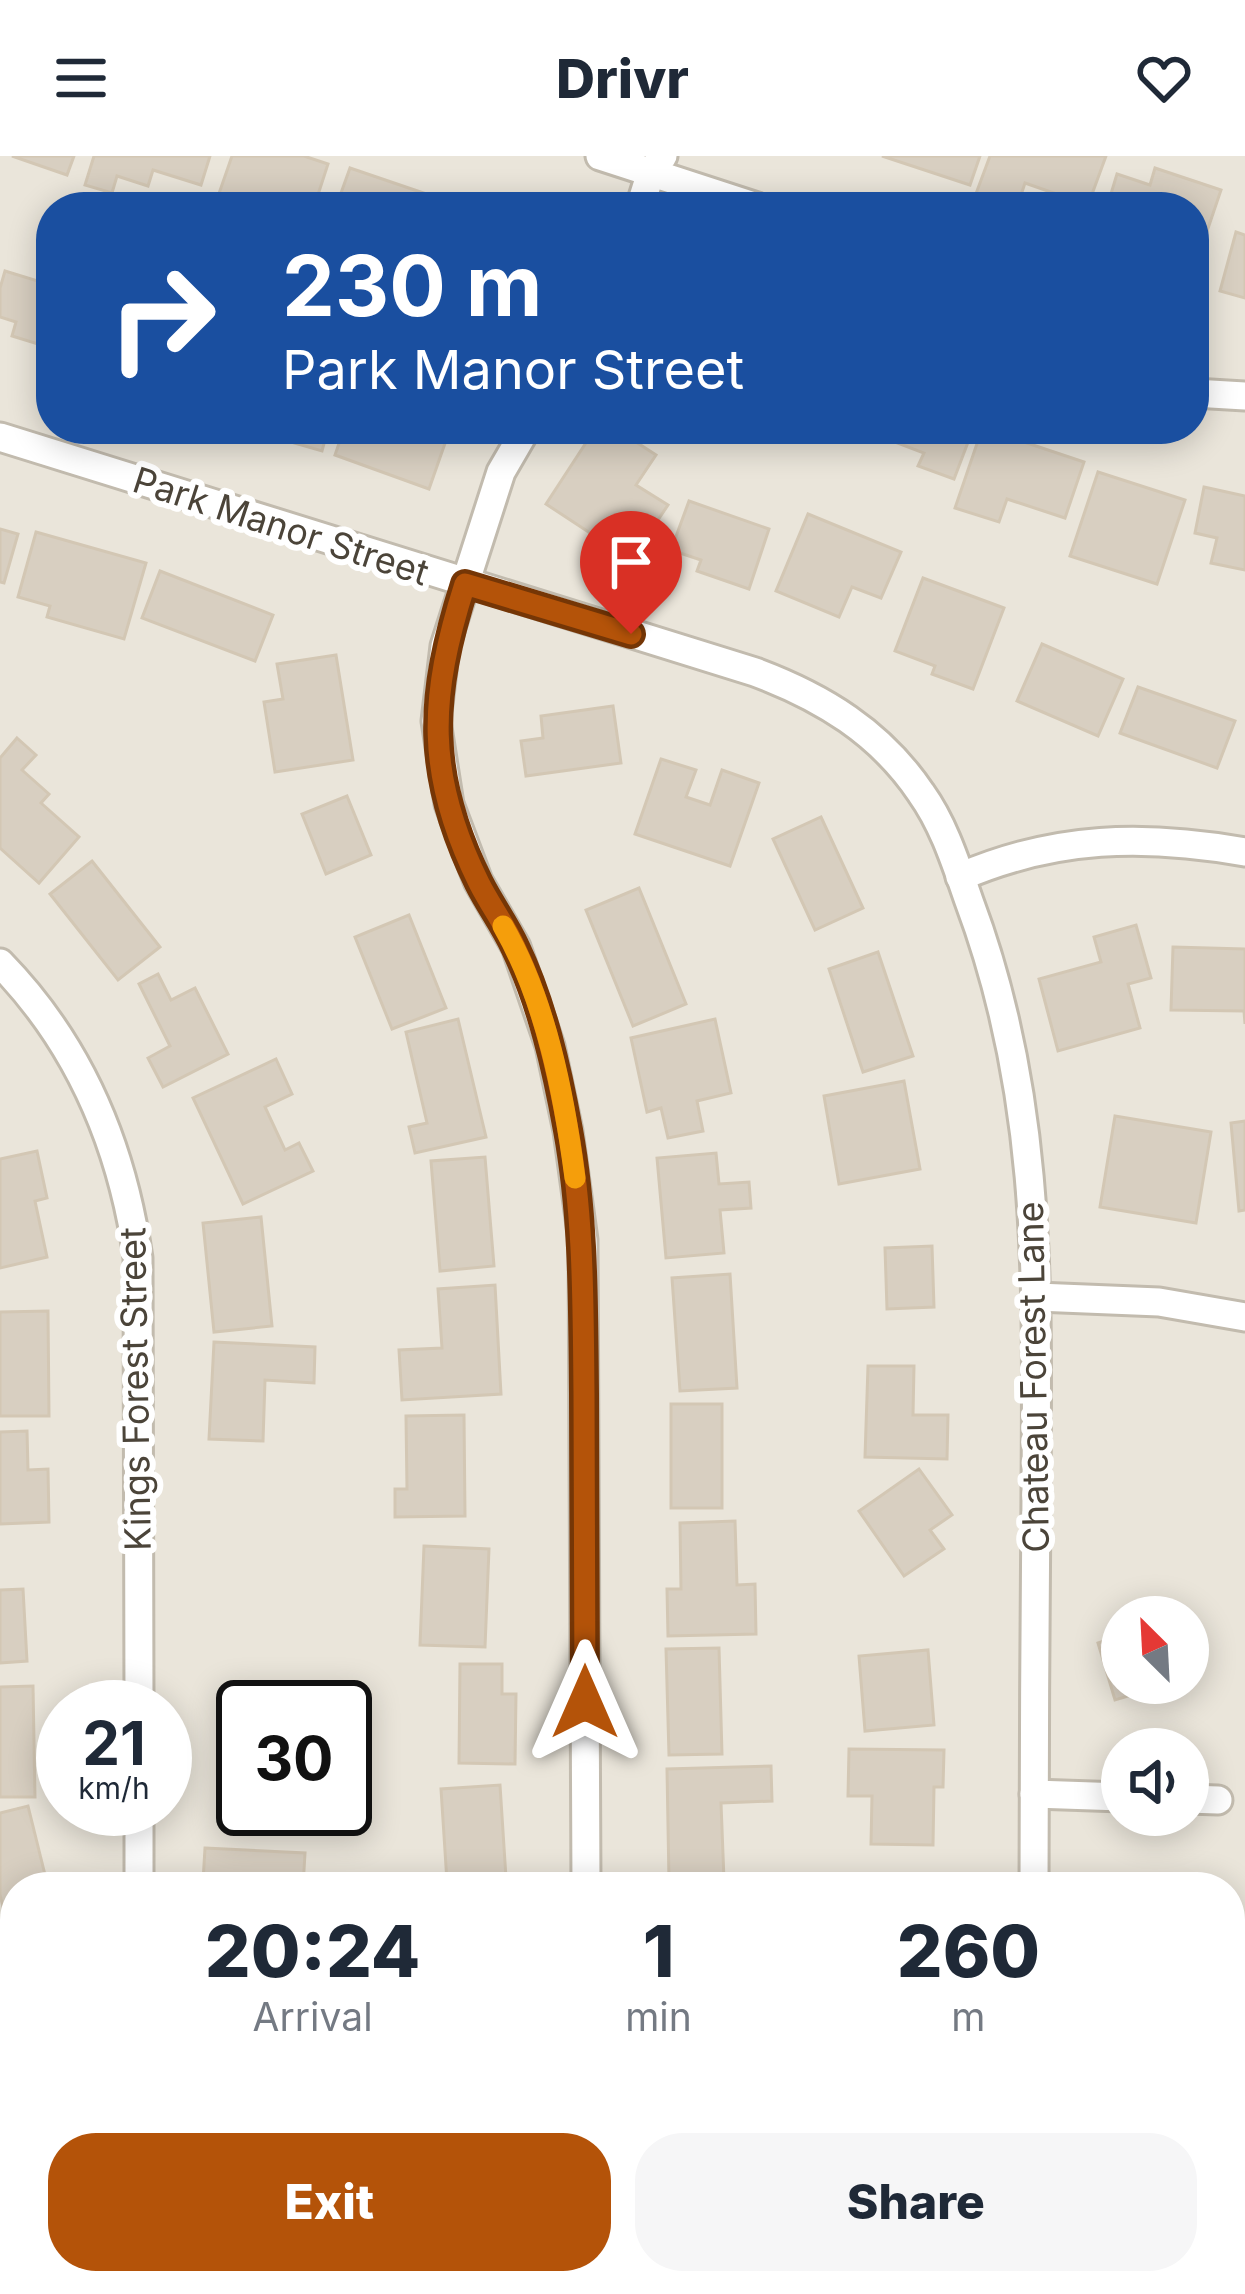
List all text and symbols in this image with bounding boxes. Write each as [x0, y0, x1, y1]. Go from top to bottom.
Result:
icon: menu [48, 45, 114, 111]
icon: heart [1131, 45, 1197, 111]
text: Drivr [556, 46, 689, 111]
text: 230 m [282, 235, 542, 336]
icon: right [84, 240, 240, 396]
text: Park Manor Street [282, 337, 744, 402]
street label: Park Manor Street [128, 457, 434, 595]
pin [580, 511, 682, 634]
icon: arrive [598, 529, 664, 595]
street label: Chateau Forest Lane [1008, 1201, 1058, 1553]
street label: Kings Forest Street [110, 1227, 160, 1551]
north arrow [1101, 1596, 1209, 1704]
map controls [1101, 1596, 1209, 1836]
position arrow [522, 1639, 648, 1765]
speed limit sign: 30 [216, 1680, 372, 1836]
text: 21 [82, 1707, 146, 1779]
button: sound [1101, 1728, 1209, 1836]
text: km/h [78, 1770, 150, 1806]
text: 20:24 [205, 1907, 420, 1994]
text: 1 [643, 1907, 674, 1994]
text: 260 [897, 1907, 1040, 1994]
text: Arrival [253, 1993, 373, 2040]
text: min [625, 1993, 692, 2040]
text: m [951, 1993, 985, 2040]
button: Exit [48, 2133, 611, 2271]
button: Share [635, 2133, 1197, 2271]

